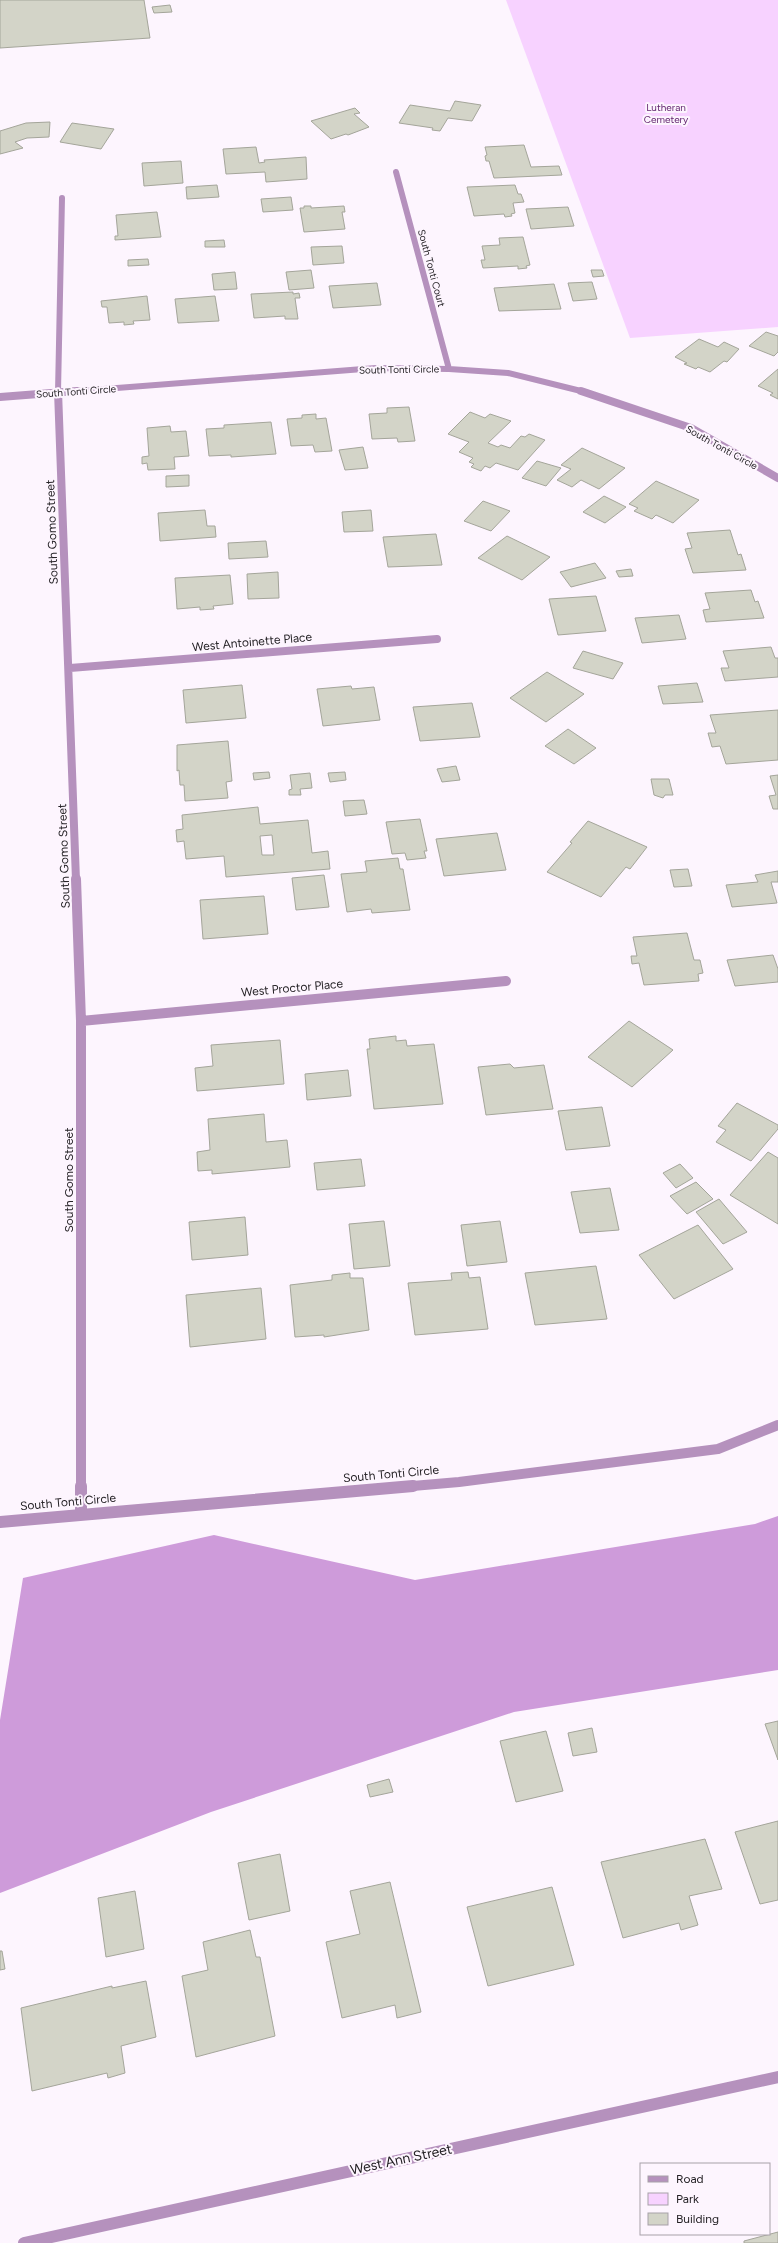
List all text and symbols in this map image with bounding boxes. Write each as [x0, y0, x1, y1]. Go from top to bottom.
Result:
park label: Lutheran Cemetery [644, 101, 689, 126]
street label: South Tonti Court [415, 228, 448, 309]
street label: South Tonti Circle [359, 362, 440, 377]
street label: South Tonti Circle [36, 382, 117, 401]
street label: South Tonti Circle [684, 422, 760, 473]
street label: South Gomo Street [43, 479, 61, 585]
street label: West Antoinette Place [191, 630, 313, 654]
street label: South Gomo Street [55, 803, 73, 909]
street label: West Proctor Place [240, 977, 344, 999]
street label: South Gomo Street [62, 1127, 76, 1233]
street label: South Tonti Circle [342, 1463, 440, 1485]
street label: South Tonti Circle [19, 1491, 117, 1513]
street label: West Ann Street [349, 2140, 454, 2179]
legend [640, 2163, 770, 2235]
text: Road [676, 2172, 704, 2186]
text: Park [676, 2192, 699, 2206]
text: Building [676, 2212, 719, 2226]

